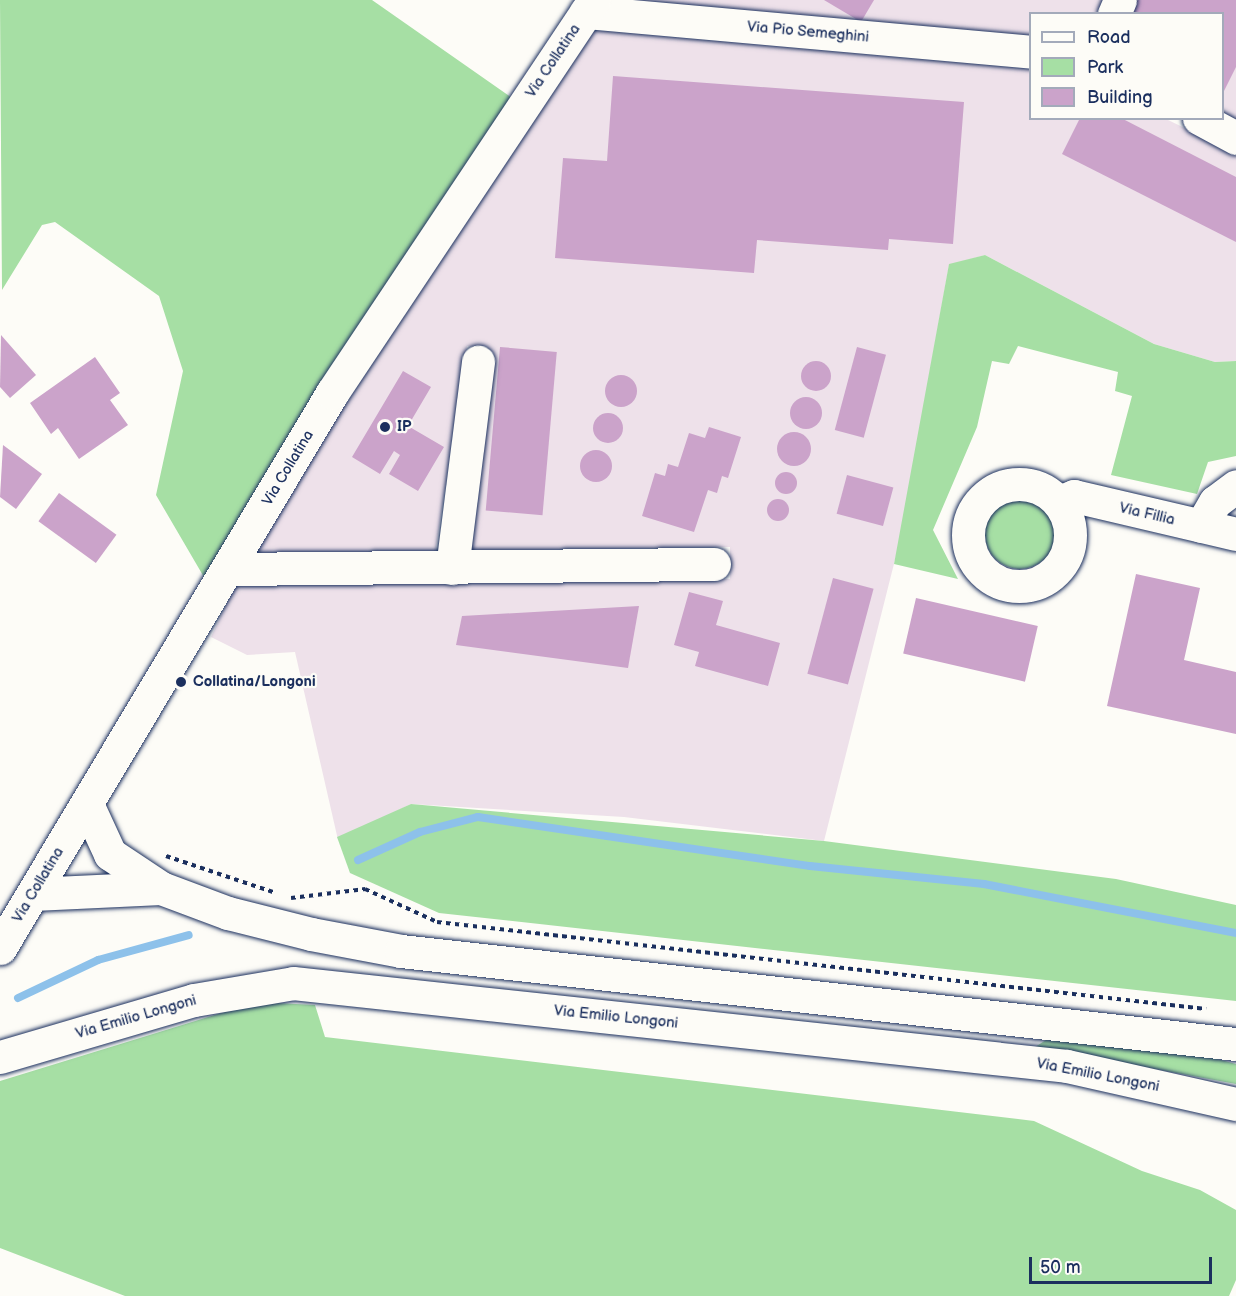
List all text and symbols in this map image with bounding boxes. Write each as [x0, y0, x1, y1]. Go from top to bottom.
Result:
legend [1029, 12, 1224, 120]
street label: Via Pio Semeghini [746, 18, 870, 46]
street label: Via Collatina [522, 21, 584, 101]
text: Road [1087, 27, 1131, 48]
text: Park [1087, 57, 1123, 78]
text: Building [1087, 87, 1153, 108]
place label: IP [397, 418, 412, 436]
marker: IP [378, 420, 392, 434]
street label: Via Collatina [258, 427, 318, 509]
street label: Via Fillia [1117, 499, 1177, 529]
place label: Collatina/Longoni [193, 673, 316, 691]
marker: Collatina/Longoni [174, 675, 188, 689]
street label: Via Collatina [8, 844, 68, 926]
street label: Via Emilio Longoni [74, 991, 198, 1043]
street label: Via Emilio Longoni [553, 1002, 679, 1032]
street label: Via Emilio Longoni [1035, 1054, 1161, 1096]
scale bar [1032, 1245, 1215, 1283]
text: 50 m [1040, 1257, 1081, 1278]

